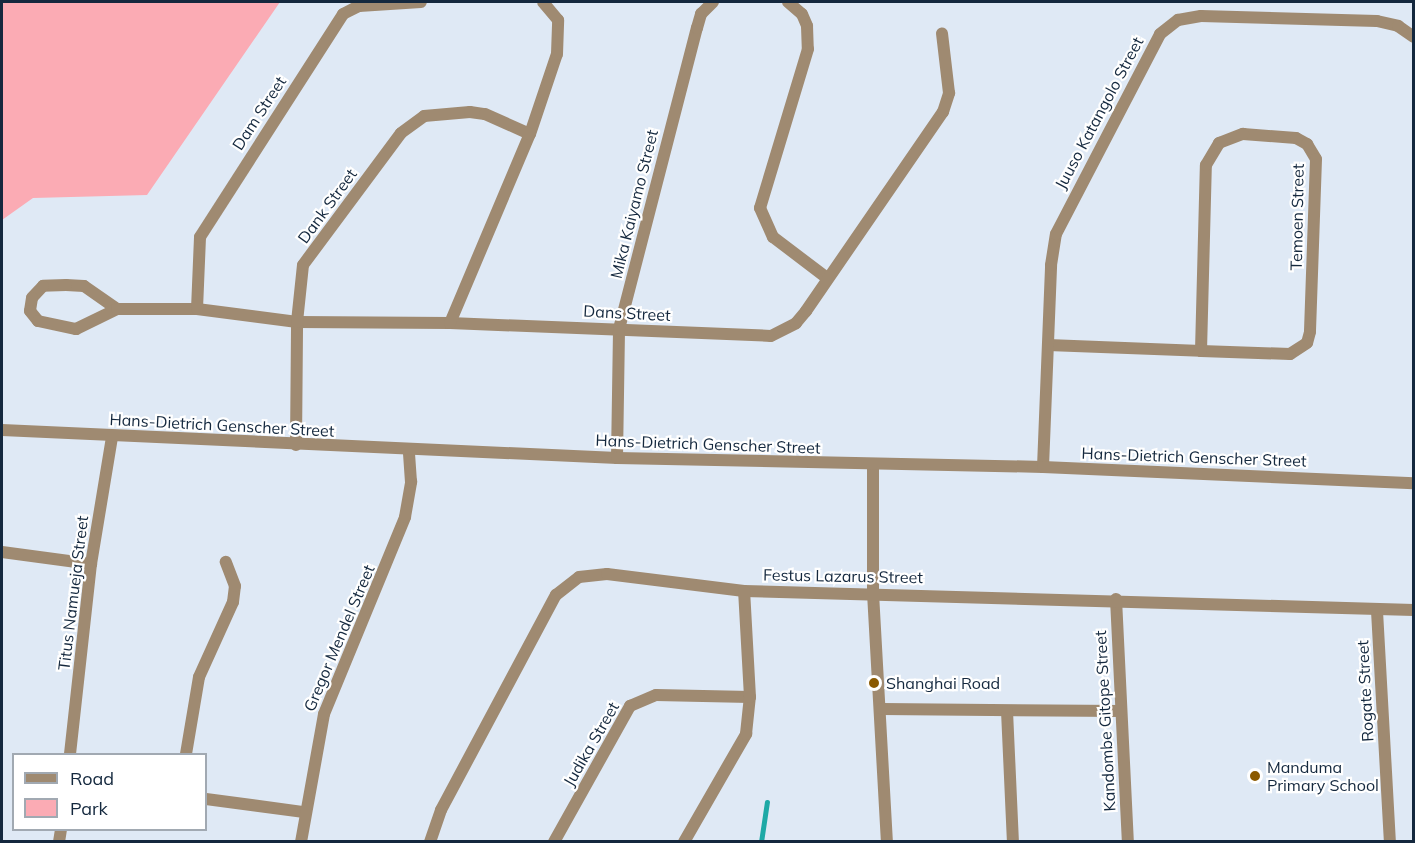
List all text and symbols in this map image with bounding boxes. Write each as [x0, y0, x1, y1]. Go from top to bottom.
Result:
street label: Juuso Katangolo Street [1051, 34, 1147, 192]
street label: Dam Street [228, 73, 290, 153]
street label: Mika Kaiyamo Street [606, 128, 662, 280]
street label: Temoen Street [1286, 163, 1308, 271]
street label: Dank Street [293, 165, 361, 247]
street label: Dans Street [583, 301, 671, 325]
street label: Hans-Dietrich Genscher Street [109, 410, 335, 440]
street label: Hans-Dietrich Genscher Street [595, 430, 821, 458]
street label: Hans-Dietrich Genscher Street [1081, 443, 1307, 471]
street label: Titus Namueja Street [54, 515, 92, 671]
street label: Gregor Mendel Street [299, 562, 379, 714]
street label: Festus Lazarus Street [763, 565, 923, 587]
street label: Kandombe Gitope Street [1091, 630, 1119, 812]
street label: Rogate Street [1353, 640, 1377, 742]
place label: Shanghai Road [886, 673, 1000, 693]
marker: Shanghai Road [867, 676, 881, 690]
street label: Judika Street [559, 698, 623, 790]
legend [12, 753, 207, 831]
place label: Manduma Primary School [1267, 757, 1379, 795]
text: Road [70, 767, 114, 790]
marker: Manduma Primary School [1248, 769, 1262, 783]
text: Park [70, 797, 108, 820]

